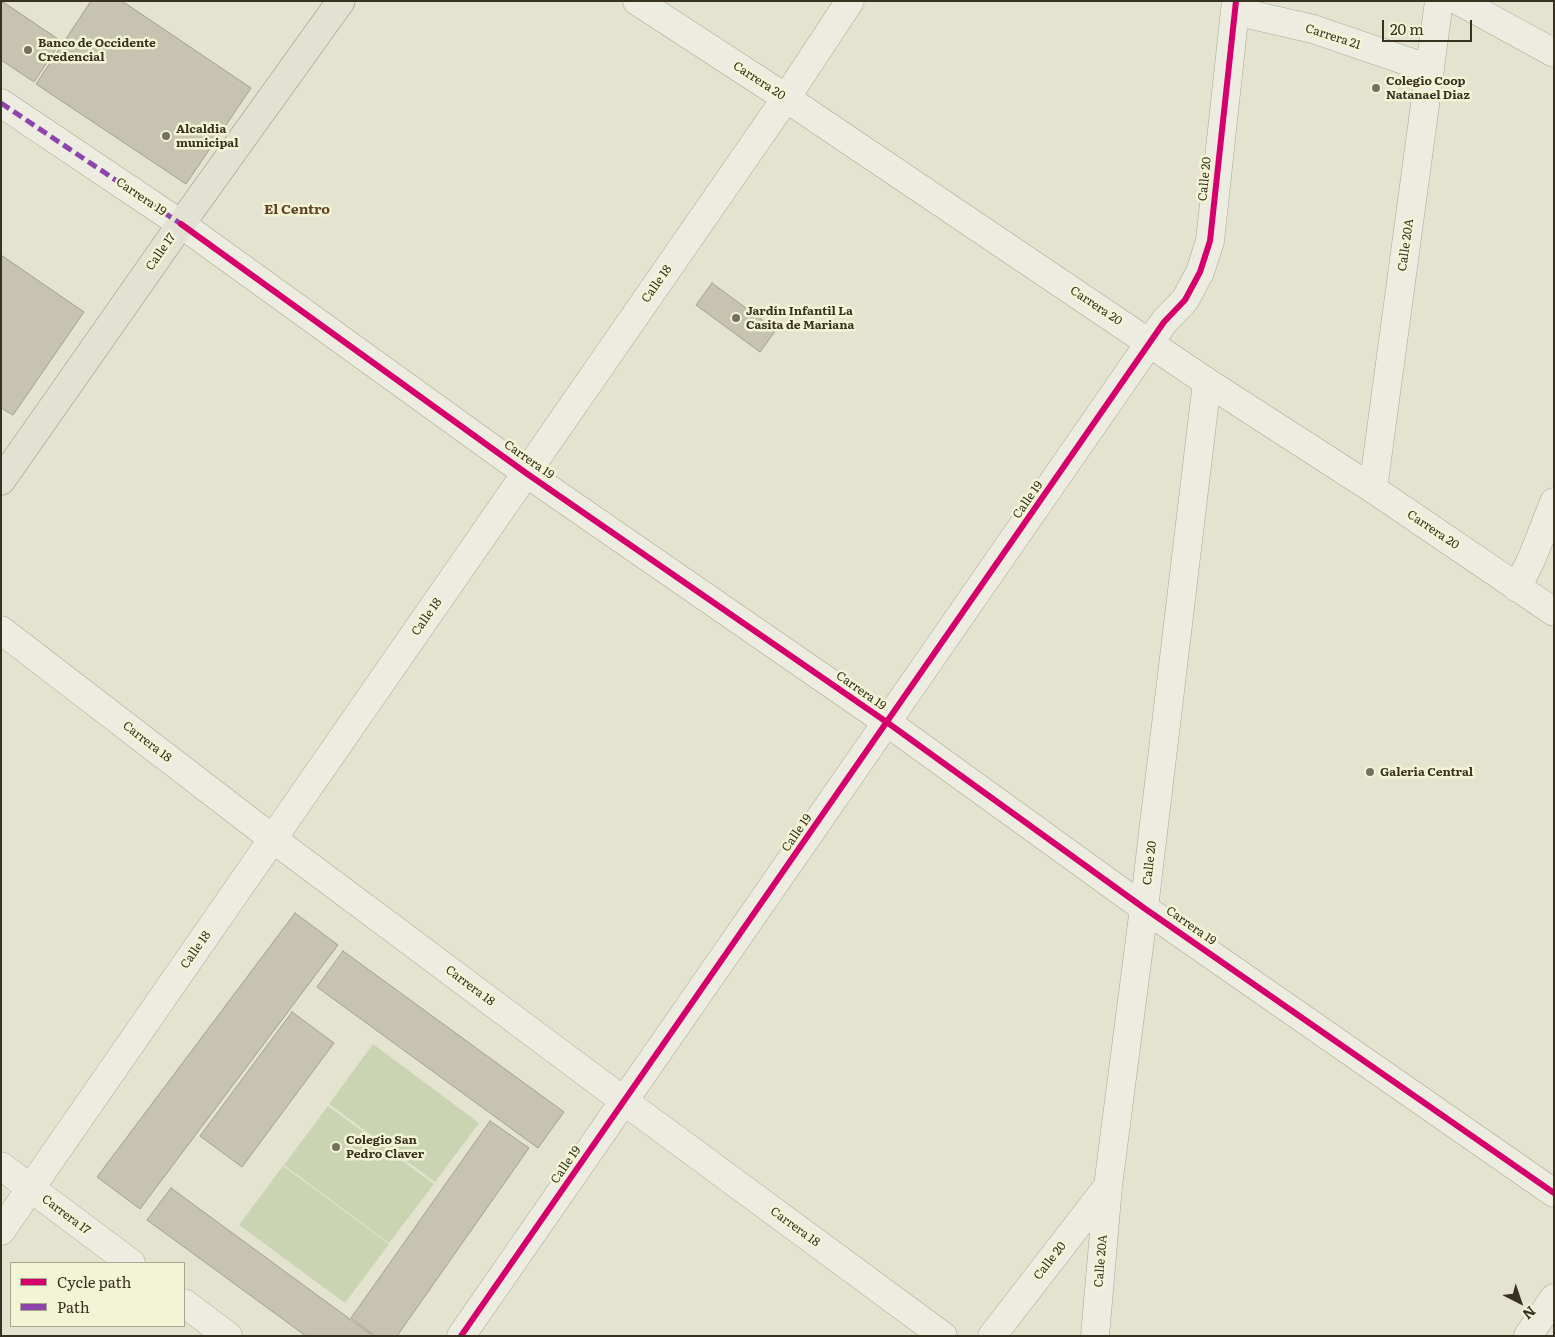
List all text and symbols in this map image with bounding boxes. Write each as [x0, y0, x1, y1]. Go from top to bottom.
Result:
scale bar [1385, 10, 1475, 42]
text: 20 m [1390, 17, 1424, 40]
street label: Carrera 21 [1303, 21, 1363, 53]
place label: Banco de Occidente Credencial [38, 36, 156, 64]
marker: Banco de Occidente Credencial [22, 44, 34, 56]
street label: Carrera 20 [730, 59, 788, 103]
place label: Colegio Coop Natanael Diaz [1386, 74, 1470, 102]
marker: Colegio Coop Natanael Diaz [1370, 82, 1382, 94]
place label: Alcaldia municipal [176, 122, 239, 150]
marker: Alcaldia municipal [160, 130, 172, 142]
street label: Calle 20 [1196, 156, 1214, 202]
street label: Carrera 19 [113, 175, 169, 219]
district label: El Centro [264, 202, 330, 218]
street label: Calle 20A [1395, 218, 1417, 272]
street label: Calle 17 [143, 231, 179, 273]
street label: Calle 18 [639, 262, 675, 306]
street label: Carrera 20 [1067, 283, 1125, 329]
place label: Jardín Infantil La Casita de Mariana [746, 304, 854, 332]
marker: Jardín Infantil La Casita de Mariana [730, 312, 742, 324]
street label: Carrera 19 [501, 438, 557, 482]
street label: Calle 19 [1010, 478, 1046, 522]
street label: Carrera 20 [1404, 507, 1462, 553]
street label: Calle 18 [409, 595, 445, 639]
street label: Carrera 19 [833, 669, 889, 713]
street label: Carrera 18 [120, 718, 174, 766]
place label: Galeria Central [1380, 765, 1473, 779]
marker: Galeria Central [1364, 766, 1376, 778]
street label: Calle 19 [779, 811, 815, 855]
street label: Calle 20 [1140, 840, 1160, 886]
street label: Carrera 19 [1163, 904, 1219, 948]
street label: Calle 18 [178, 928, 214, 972]
street label: Carrera 18 [443, 963, 497, 1009]
place label: Colegio San Pedro Claver [346, 1133, 424, 1161]
marker: Colegio San Pedro Claver [330, 1141, 342, 1153]
street label: Calle 19 [548, 1143, 584, 1187]
street label: Carrera 17 [39, 1192, 93, 1238]
street label: Carrera 18 [767, 1204, 823, 1250]
street label: Calle 20A [1092, 1234, 1110, 1288]
street label: Calle 20 [1031, 1239, 1069, 1283]
legend [10, 1262, 185, 1327]
text: Cycle path [57, 1270, 131, 1293]
north arrow [1495, 1277, 1545, 1327]
text: Path [57, 1295, 90, 1318]
text: N [1519, 1302, 1541, 1325]

